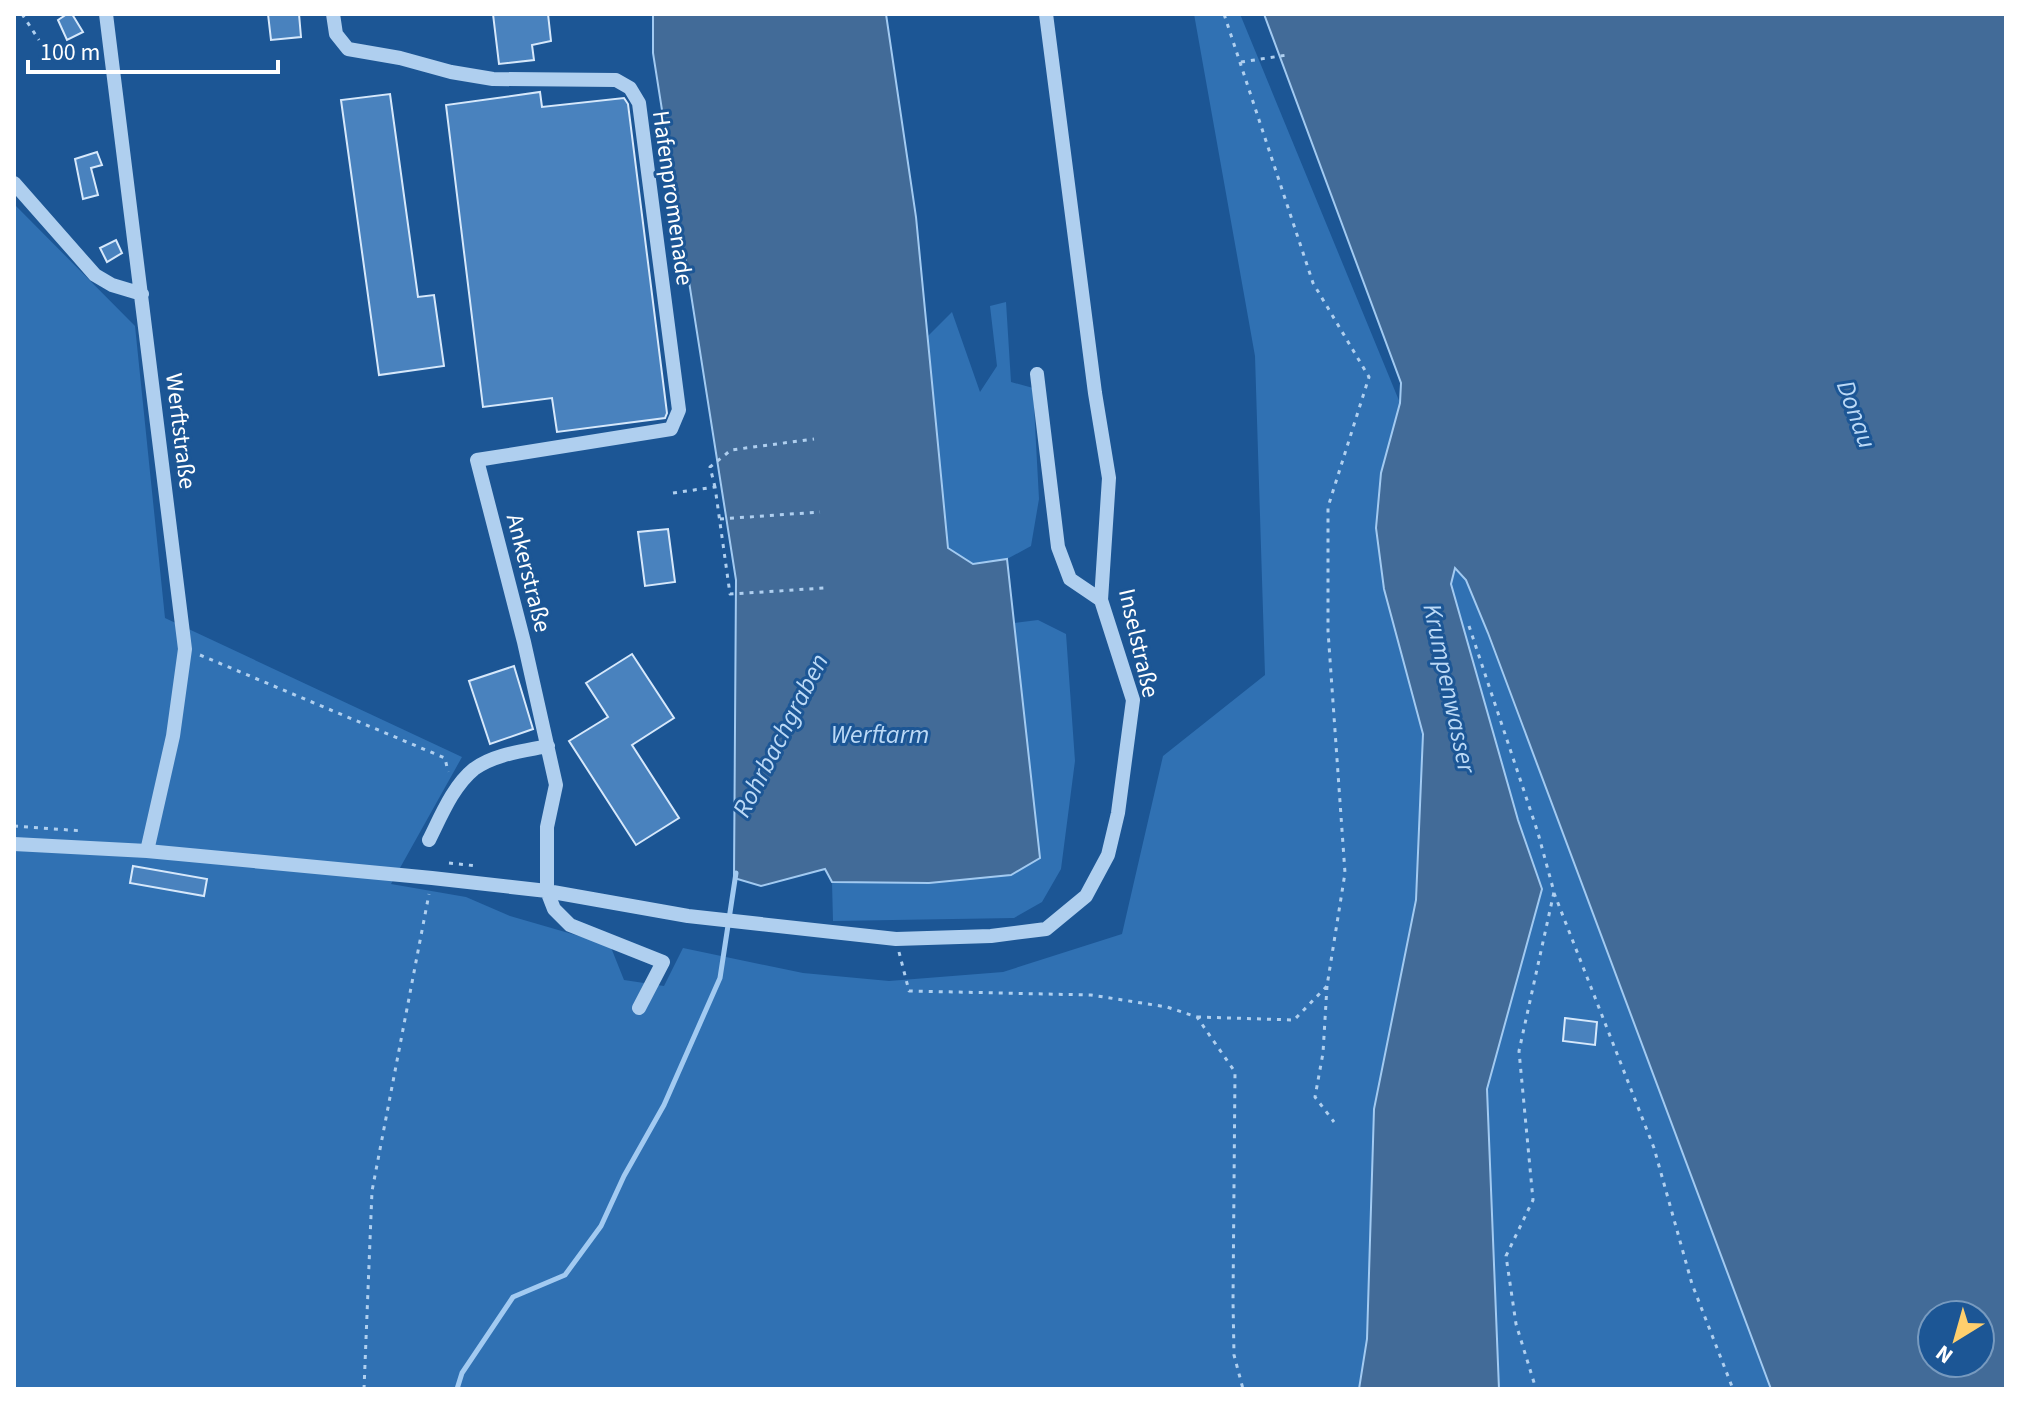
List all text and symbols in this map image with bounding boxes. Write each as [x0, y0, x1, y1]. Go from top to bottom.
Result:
scale bar [28, 24, 278, 74]
text: 100 m [40, 35, 100, 70]
street label: Hafenpromenade [643, 108, 702, 288]
street label: Werftstraße [156, 371, 205, 491]
water label: Donau [1827, 375, 1886, 453]
street label: Ankerstraße [497, 510, 560, 636]
street label: Inselstraße [1109, 585, 1168, 701]
water label: Krumpenwasser [1414, 600, 1486, 777]
water label: Rohrbachgraben [723, 647, 838, 823]
water label: Werftarm [831, 716, 929, 753]
north arrow [1916, 1299, 1996, 1379]
text: N [1929, 1337, 1960, 1371]

